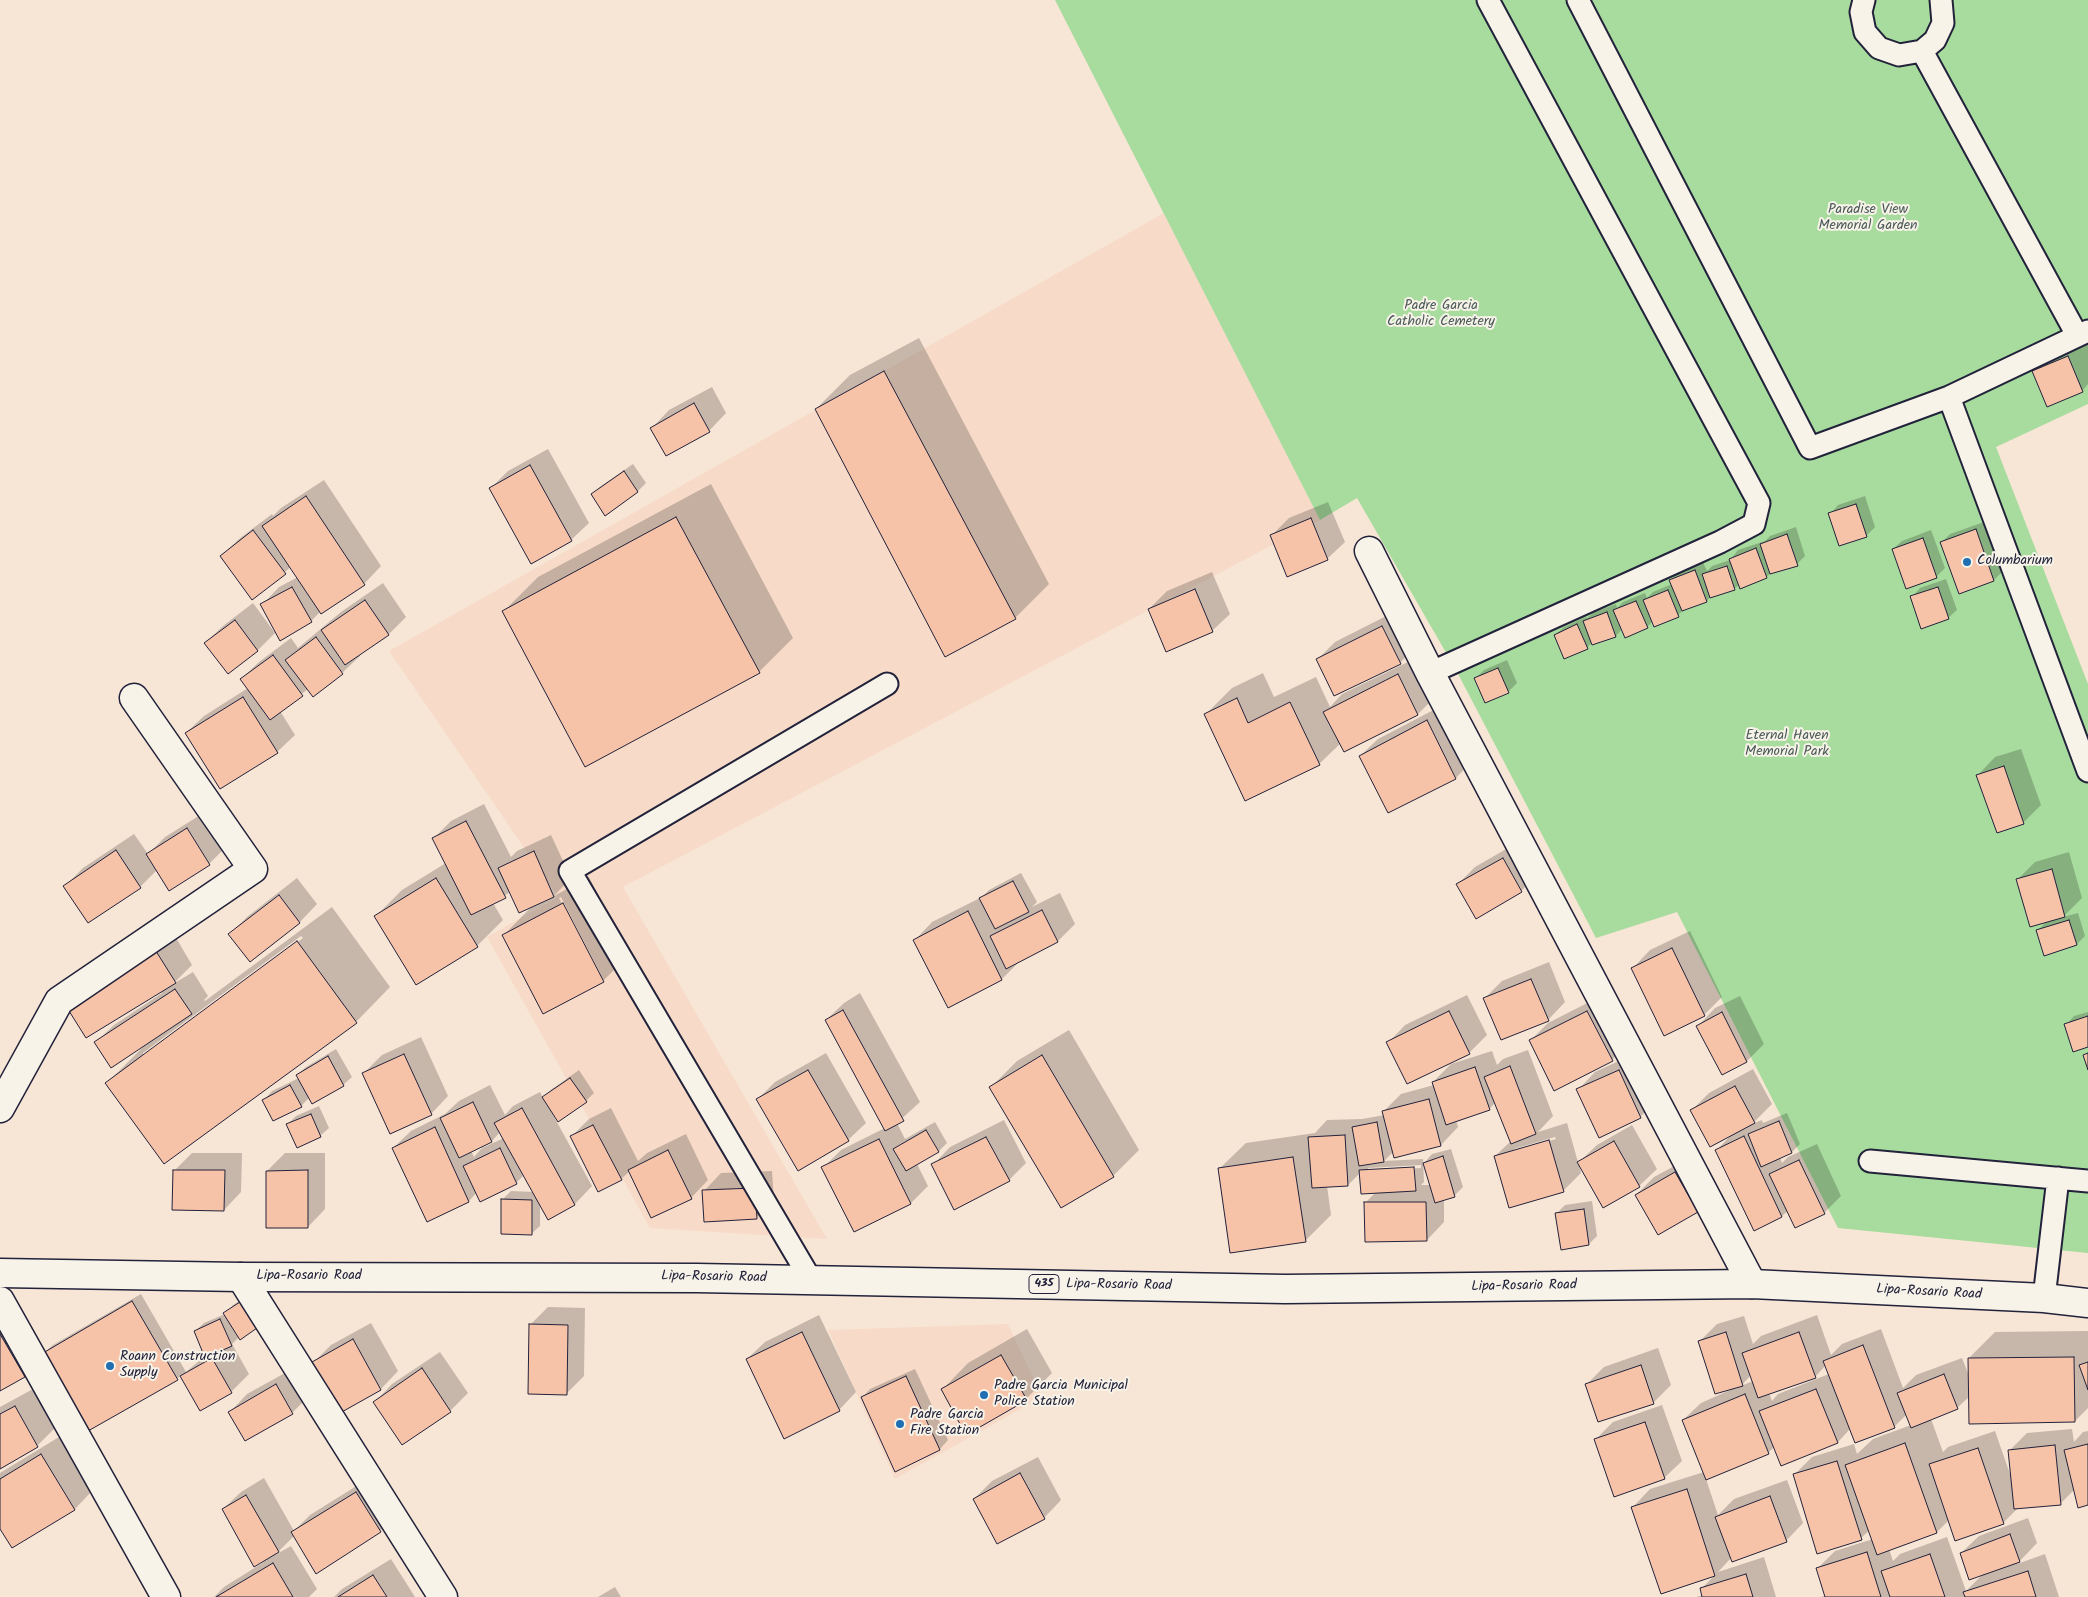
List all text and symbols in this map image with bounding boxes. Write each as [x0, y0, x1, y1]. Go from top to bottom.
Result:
park label: Paradise View Memorial Garden [1819, 203, 1917, 236]
park label: Padre Garcia Catholic Cemetery [1387, 299, 1495, 332]
place label: Columbarium [1977, 554, 2053, 570]
marker: Columbarium [1961, 556, 1973, 568]
park label: Eternal Haven Memorial Park [1745, 729, 1829, 762]
street label: Lipa-Rosario Road [256, 1269, 362, 1285]
street label: Lipa-Rosario Road [661, 1269, 767, 1287]
road number: 435 [1029, 1274, 1059, 1294]
street label: Lipa-Rosario Road [1066, 1277, 1172, 1295]
street label: Lipa-Rosario Road [1471, 1278, 1577, 1296]
street label: Lipa-Rosario Road [1876, 1282, 1982, 1304]
place label: Roann Construction Supply [120, 1350, 235, 1382]
marker: Roann Construction Supply [104, 1360, 116, 1372]
place label: Padre Garcia Municipal Police Station [994, 1379, 1128, 1411]
marker: Padre Garcia Municipal Police Station [978, 1389, 990, 1401]
place label: Padre Garcia Fire Station [910, 1408, 984, 1440]
marker: Padre Garcia Fire Station [894, 1418, 906, 1430]

